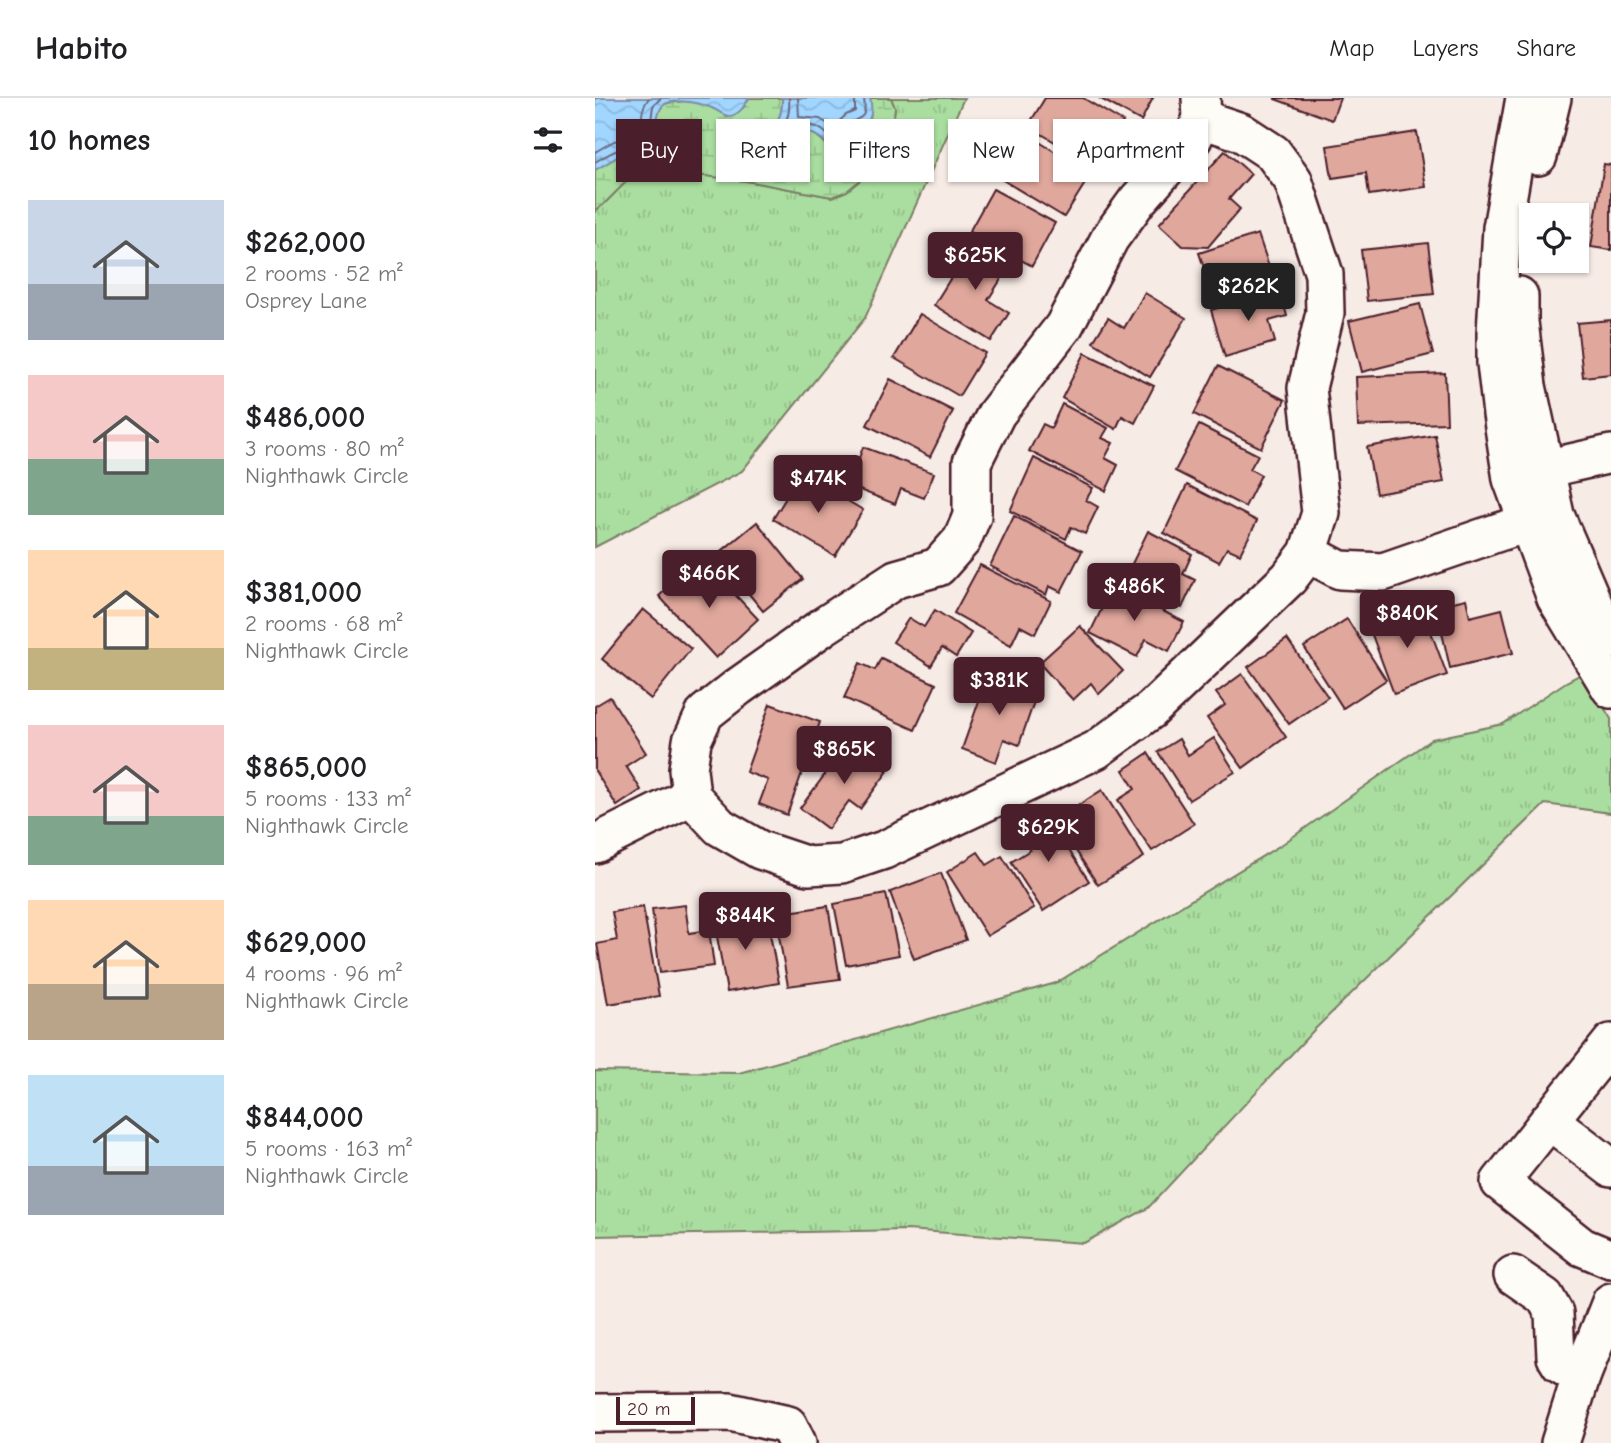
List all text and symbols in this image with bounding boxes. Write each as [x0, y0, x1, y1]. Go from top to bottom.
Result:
text: Habito [35, 29, 128, 67]
text: Map [1329, 34, 1375, 62]
text: Layers [1413, 34, 1478, 62]
text: Share [1516, 34, 1576, 62]
chip: Buy [616, 119, 702, 182]
chip: Rent [716, 119, 810, 182]
chip: Filters [824, 119, 934, 182]
chip: New [948, 119, 1039, 182]
chip: Apartment [1053, 119, 1208, 182]
icon: filters [529, 121, 567, 159]
text: 10 homes [28, 123, 150, 158]
map controls [1519, 203, 1589, 273]
button: locate [1519, 203, 1589, 273]
text: $262,000 [245, 225, 366, 260]
icon: home [84, 228, 168, 312]
pin: $625K [926, 232, 1024, 292]
text: $625K [944, 241, 1006, 268]
text: 2 rooms · 52 m² [245, 260, 403, 287]
pin: $262K [1199, 264, 1297, 323]
text: $262K [1217, 272, 1279, 299]
text: Osprey Lane [245, 287, 367, 314]
text: $486,000 [245, 400, 365, 435]
icon: home [84, 403, 168, 487]
text: 3 rooms · 80 m² [245, 435, 404, 462]
pin: $474K [769, 456, 867, 515]
text: Nighthawk Circle [245, 462, 409, 489]
text: $474K [790, 464, 846, 491]
pin: $466K [660, 550, 758, 610]
text: $466K [678, 559, 740, 586]
pin: $486K [1085, 564, 1183, 623]
text: $486K [1103, 572, 1165, 599]
text: $381,000 [245, 575, 362, 610]
icon: home [84, 578, 168, 662]
pin: $840K [1358, 590, 1456, 650]
text: $840K [1376, 599, 1438, 626]
text: 2 rooms · 68 m² [245, 610, 403, 637]
text: Nighthawk Circle [245, 637, 409, 664]
pin: $381K [950, 658, 1048, 717]
text: $381K [970, 666, 1028, 693]
pin: $865K [795, 726, 893, 786]
text: $865K [813, 735, 875, 762]
text: $865,000 [245, 750, 367, 785]
icon: home [84, 753, 168, 837]
text: 5 rooms · 133 m² [245, 785, 411, 812]
pin: $629K [999, 804, 1097, 864]
text: Nighthawk Circle [245, 812, 409, 839]
text: $629K [1017, 813, 1079, 840]
pin: $844K [696, 892, 794, 952]
text: $844K [715, 901, 775, 928]
text: $629,000 [245, 925, 367, 960]
icon: home [84, 928, 168, 1012]
text: 4 rooms · 96 m² [245, 960, 402, 987]
text: Nighthawk Circle [245, 987, 409, 1014]
text: $844,000 [245, 1100, 364, 1135]
icon: home [84, 1103, 168, 1187]
text: 5 rooms · 163 m² [245, 1135, 412, 1162]
text: Nighthawk Circle [245, 1162, 409, 1189]
scale bar [616, 1394, 695, 1426]
text: 20 m [627, 1398, 671, 1420]

